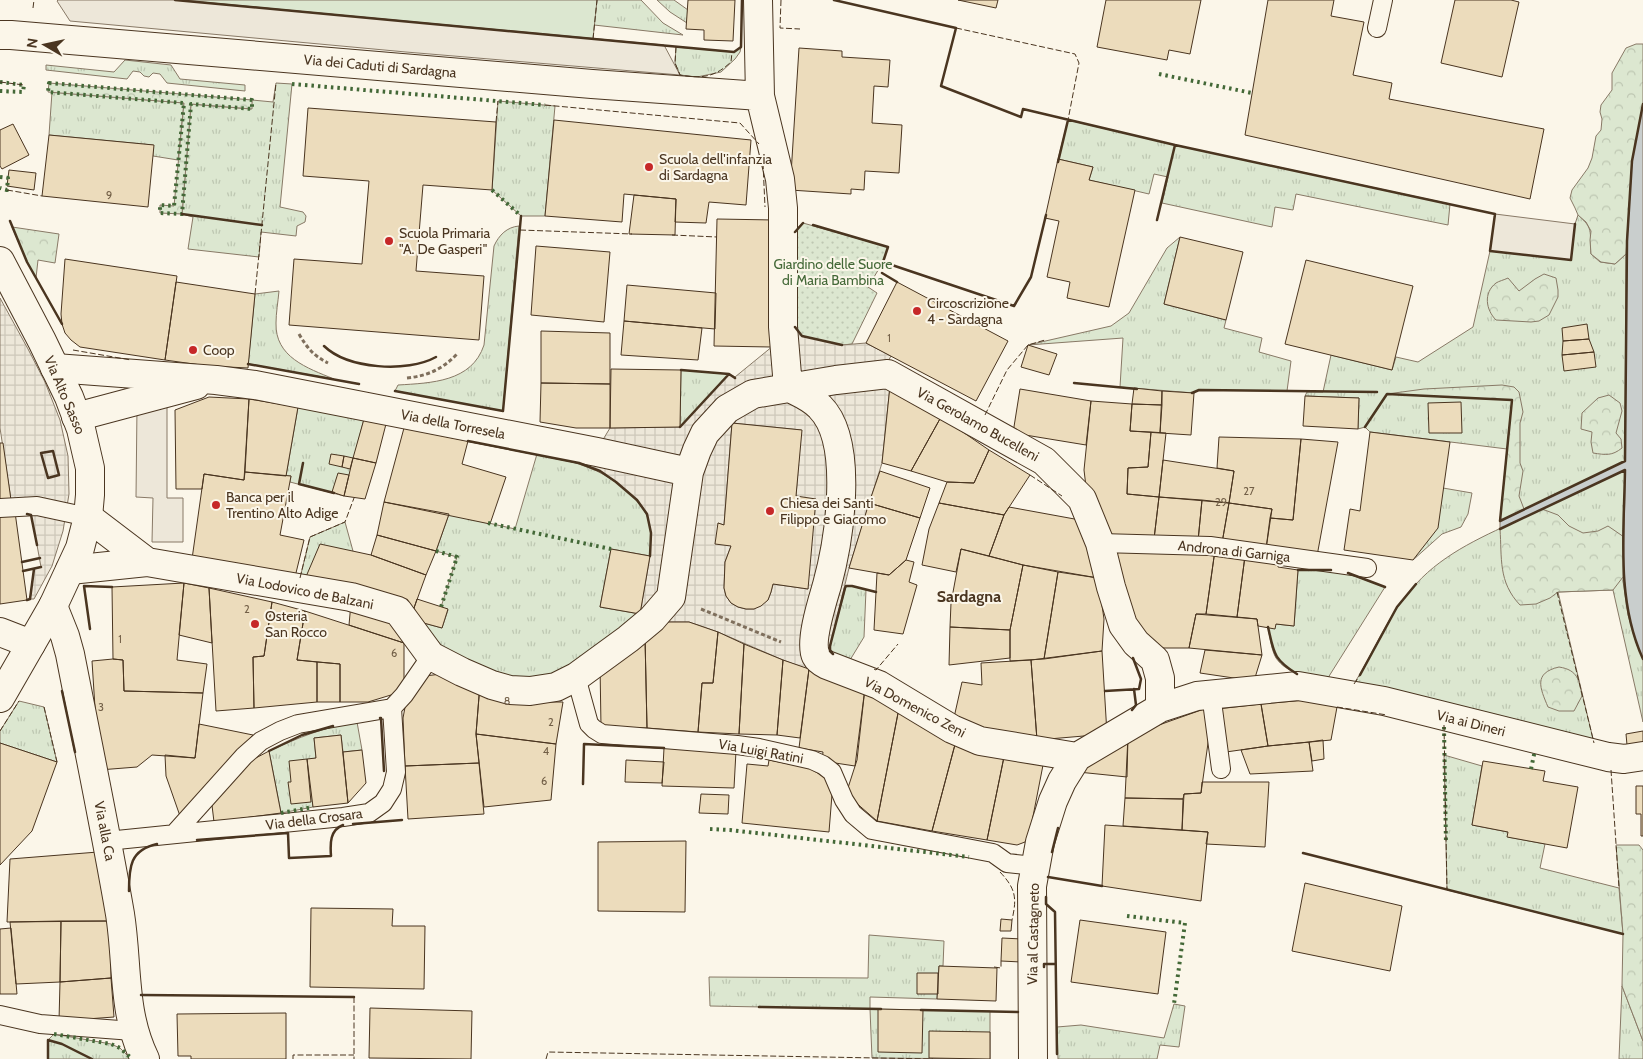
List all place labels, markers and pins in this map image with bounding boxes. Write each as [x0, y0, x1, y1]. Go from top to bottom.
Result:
place label: Scuola dell'infanzia di Sardagna [659, 150, 772, 184]
marker: Scuola dell'infanzia di Sardagna [643, 161, 655, 173]
place label: Scuola Primaria "A. De Gasperi" [399, 224, 490, 258]
marker: Scuola Primaria "A. De Gasperi" [383, 235, 395, 247]
place label: Circoscrizione 4 - Sardagna [927, 294, 1009, 328]
marker: Circoscrizione 4 - Sardagna [911, 305, 923, 317]
place label: Coop [203, 341, 235, 359]
marker: Coop [187, 344, 199, 356]
place label: Banca per il Trentino Alto Adige [226, 488, 338, 522]
place label: Chiesa dei Santi Filippo e Giacomo [780, 494, 886, 528]
marker: Banca per il Trentino Alto Adige [210, 499, 222, 511]
marker: Chiesa dei Santi Filippo e Giacomo [764, 505, 776, 517]
place label: Osteria San Rocco [265, 607, 327, 641]
marker: Osteria San Rocco [249, 618, 261, 630]

